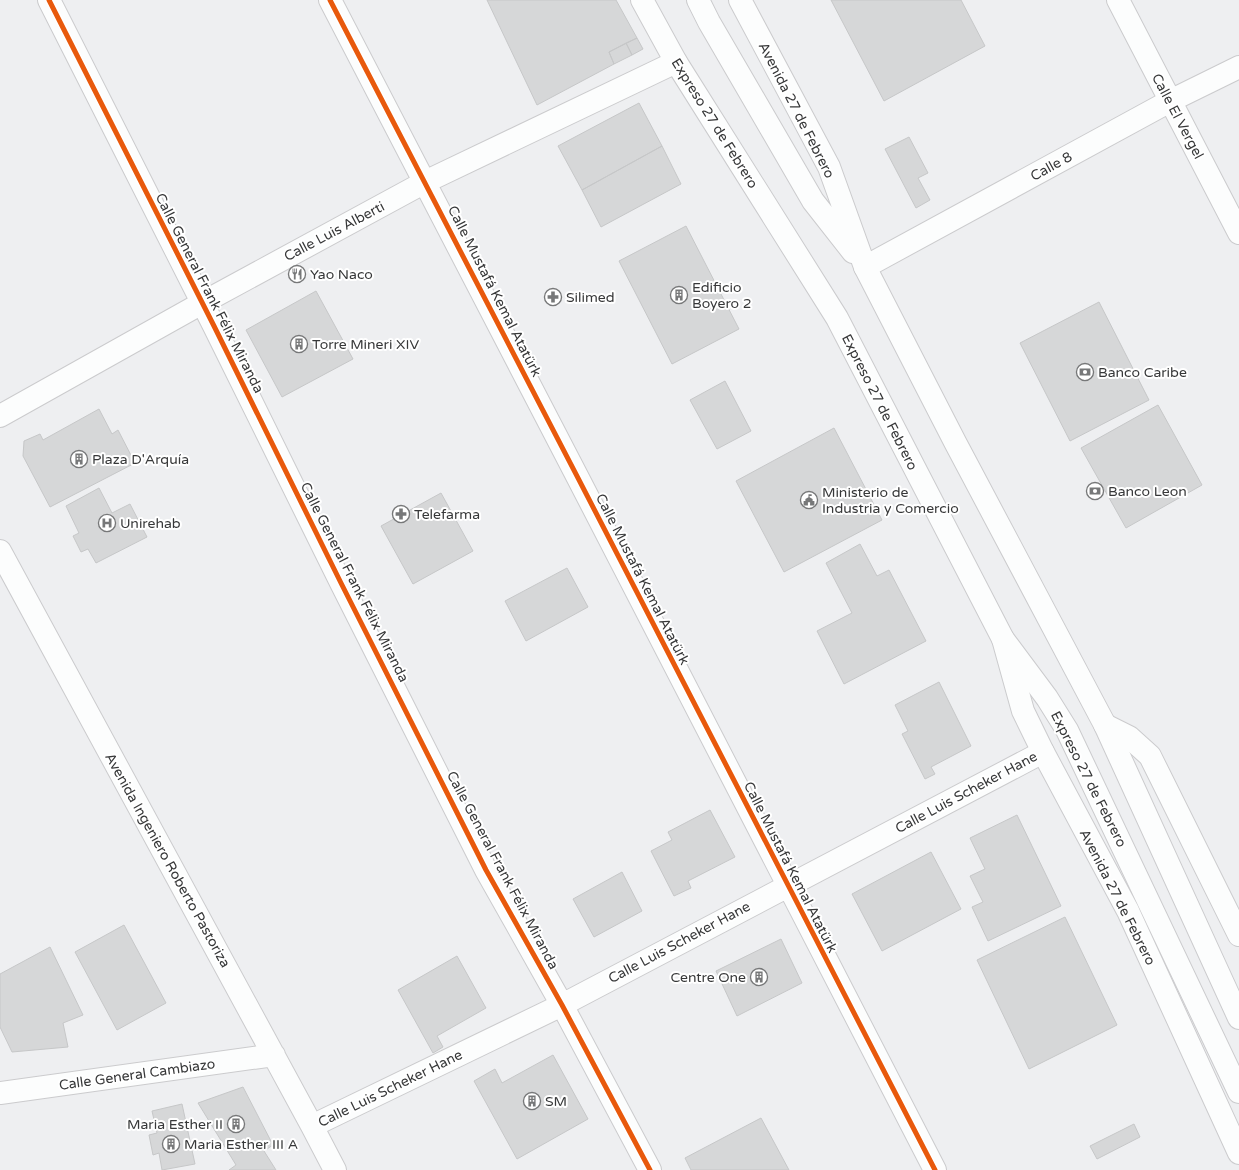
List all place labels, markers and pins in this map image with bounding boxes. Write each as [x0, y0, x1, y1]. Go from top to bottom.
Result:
restaurant icon: Yao Naco [287, 264, 307, 284]
place label: Yao Naco [310, 266, 373, 283]
place label: Edificio Boyero 2 [692, 279, 752, 312]
building icon: Edificio Boyero 2 [669, 285, 689, 305]
pharmacy icon: Silimed [543, 287, 563, 307]
place label: Silimed [566, 289, 615, 306]
building icon: Torre Mineri XIV [289, 334, 309, 354]
place label: Torre Mineri XIV [312, 336, 419, 353]
bank icon: Banco Caribe [1075, 362, 1095, 382]
place label: Banco Caribe [1098, 364, 1187, 381]
building icon: Plaza D'Arquía [69, 449, 89, 469]
place label: Plaza D'Arquía [92, 451, 189, 468]
bank icon: Banco Leon [1085, 481, 1105, 501]
place label: Banco Leon [1108, 483, 1187, 500]
place label: Ministerio de Industria y Comercio [822, 484, 959, 517]
public building icon: Ministerio de Industria y Comercio [799, 490, 819, 510]
pharmacy icon: Telefarma [391, 504, 411, 524]
place label: Telefarma [414, 506, 480, 523]
hospital icon: Unirehab [97, 513, 117, 533]
place label: Unirehab [120, 515, 181, 532]
building icon: Centre One [749, 967, 769, 987]
place label: Centre One [670, 969, 746, 986]
building icon: SM [522, 1091, 542, 1111]
place label: SM [545, 1093, 567, 1110]
building icon: Maria Esther II [226, 1114, 246, 1134]
place label: Maria Esther II [127, 1116, 223, 1133]
building icon: Maria Esther III A [161, 1134, 181, 1154]
place label: Maria Esther III A [184, 1136, 298, 1153]

